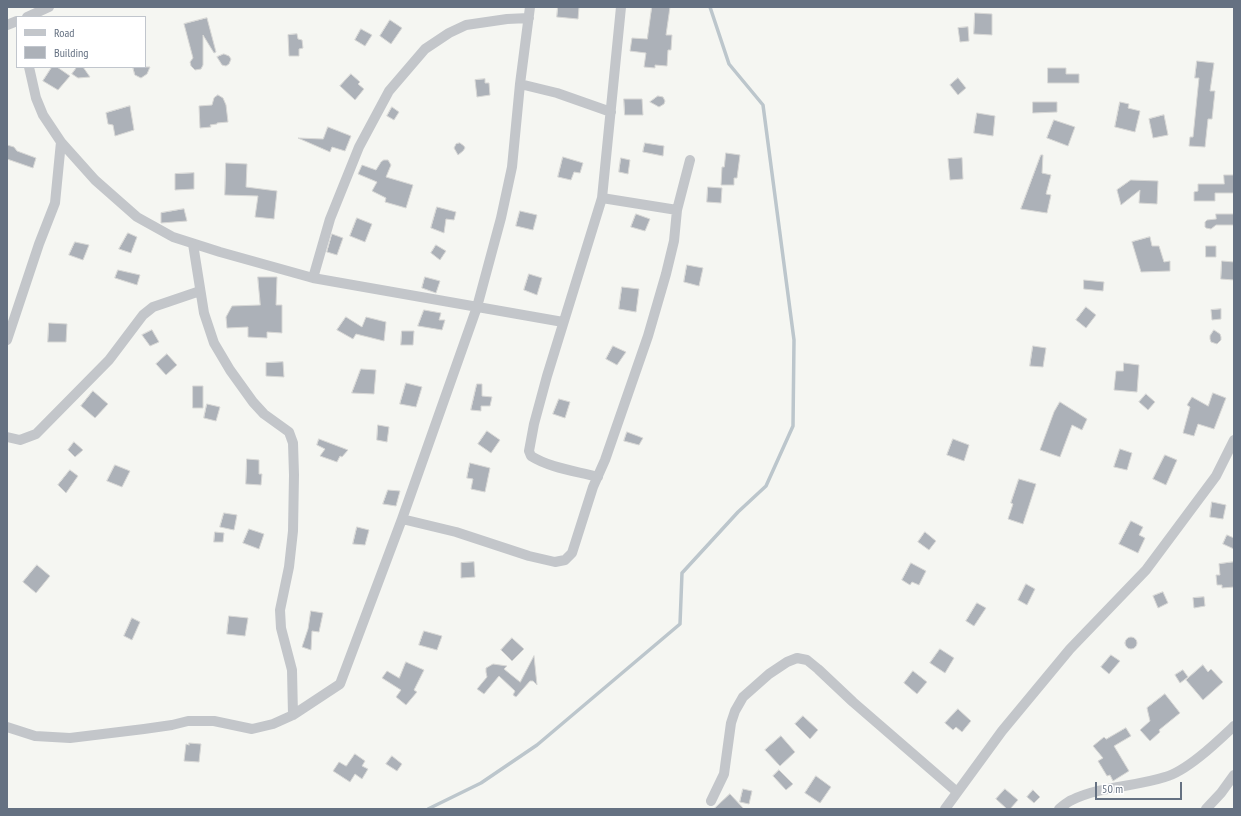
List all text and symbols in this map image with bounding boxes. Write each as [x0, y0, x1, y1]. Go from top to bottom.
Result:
legend [16, 16, 146, 68]
text: Road [54, 25, 74, 40]
text: Building [54, 45, 89, 60]
scale bar [1097, 774, 1184, 800]
text: 50 m [1102, 781, 1123, 796]

